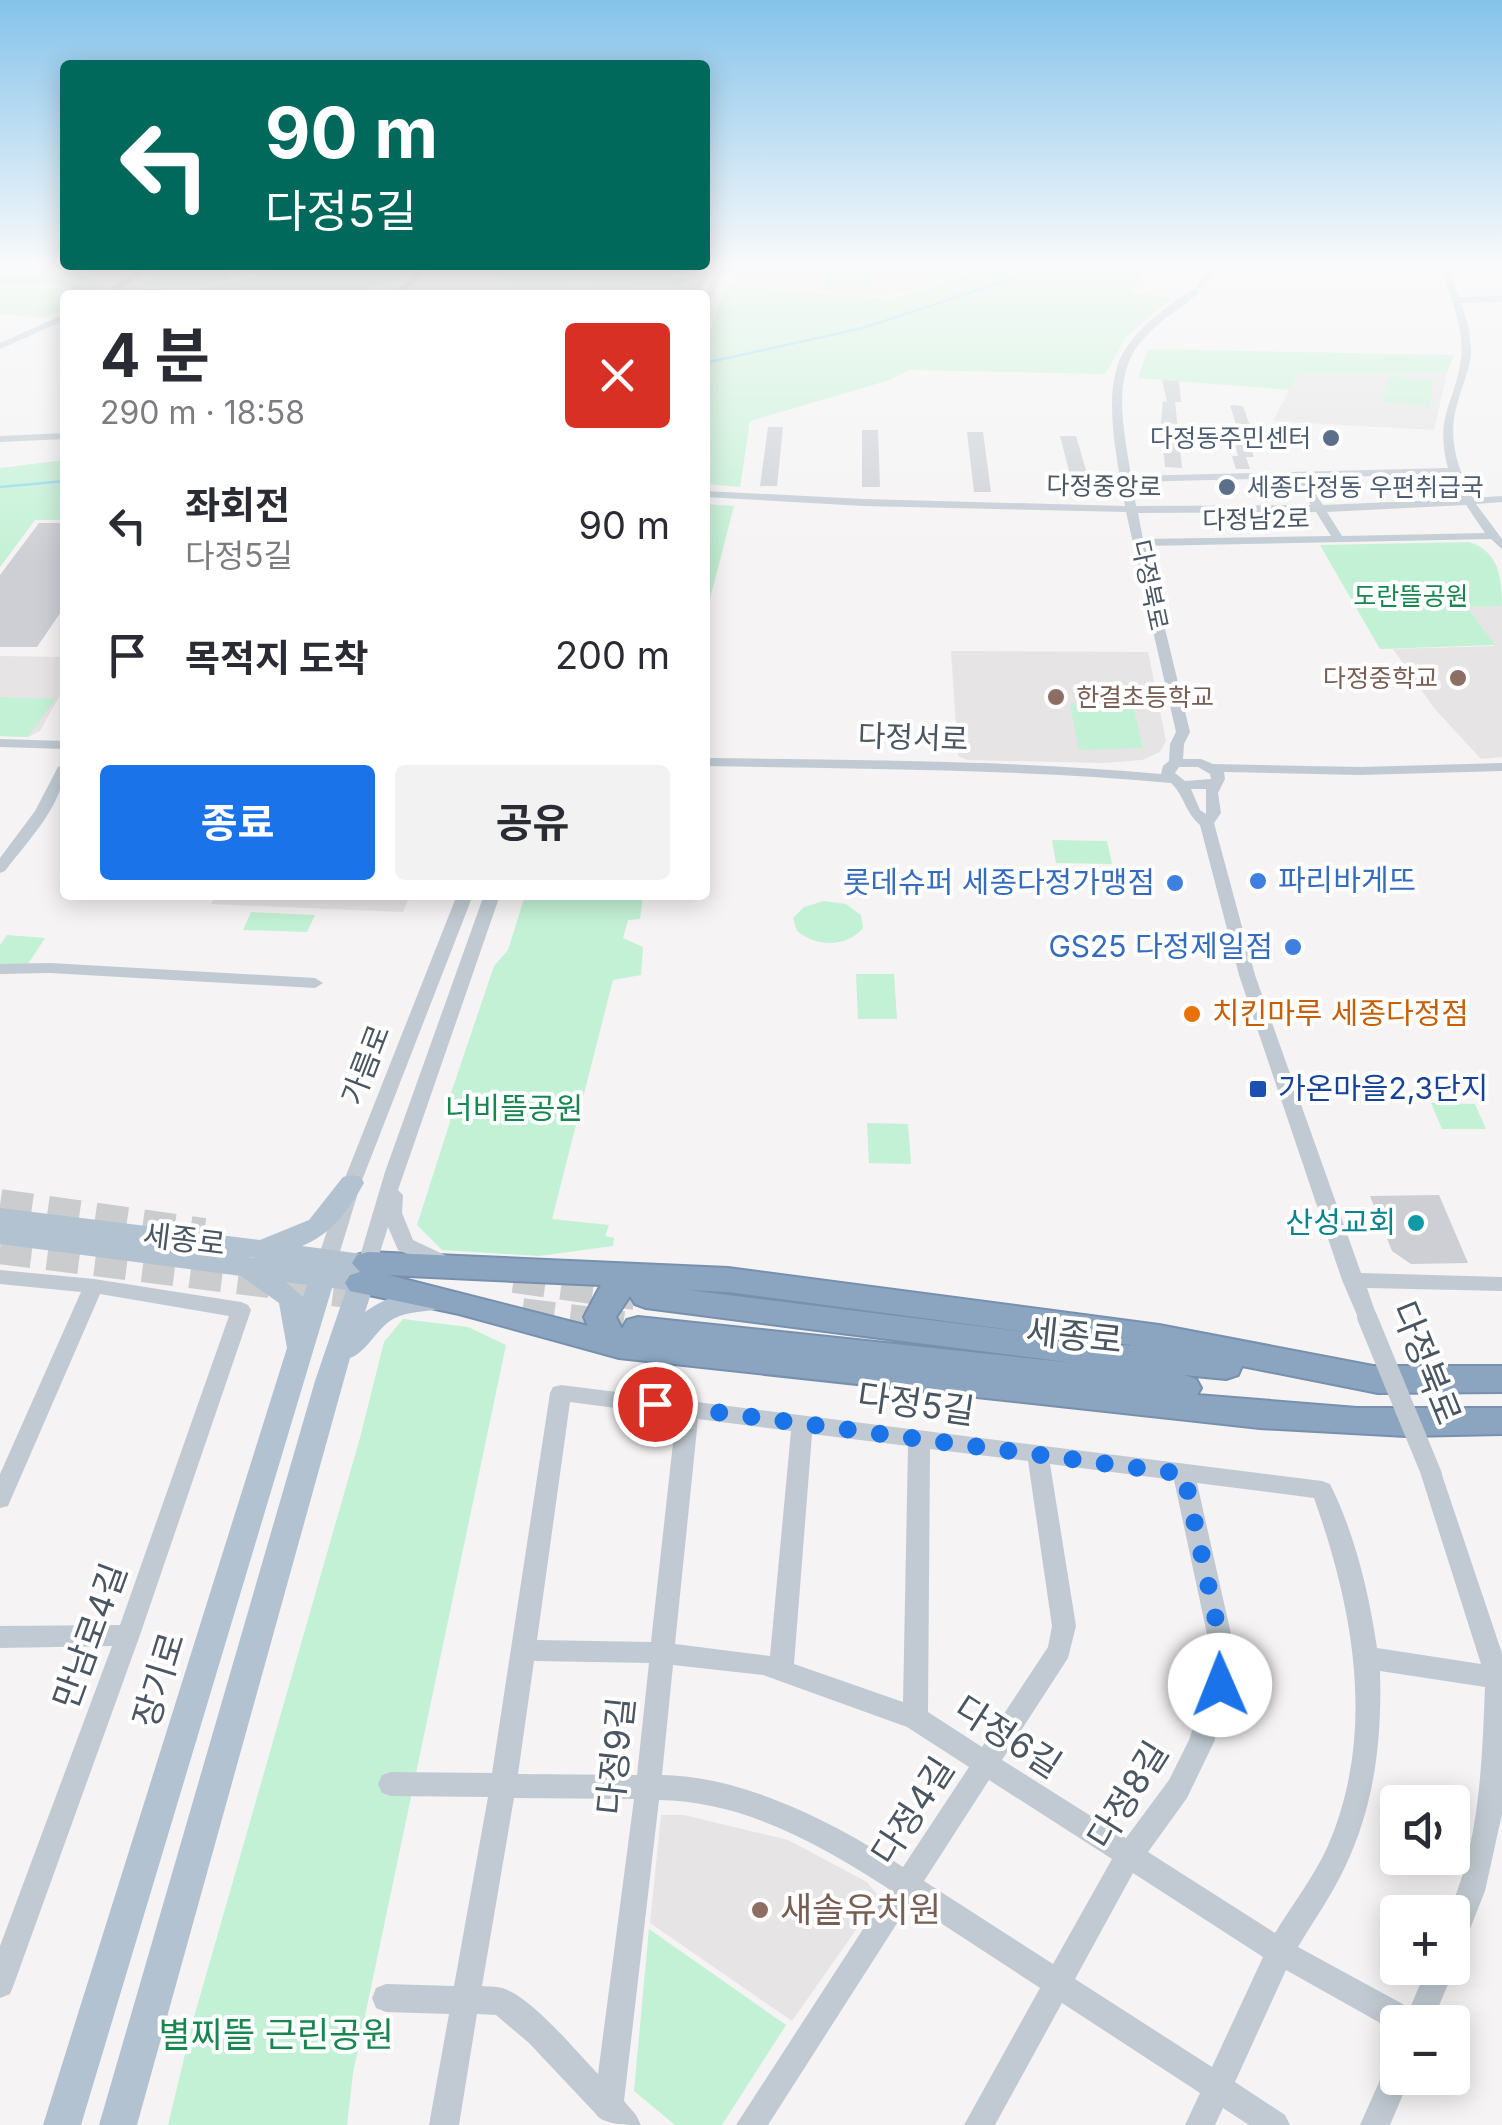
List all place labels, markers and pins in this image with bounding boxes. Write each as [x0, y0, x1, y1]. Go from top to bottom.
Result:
place label: 다정동주민센터 [1150, 423, 1311, 453]
marker: 다정동주민센터 [1320, 427, 1342, 449]
place label: 세종다정동 우편취급국 [1247, 472, 1484, 502]
marker: 세종다정동 우편취급국 [1216, 476, 1238, 498]
place label: 다정중학교 [1323, 663, 1438, 693]
marker: 다정중학교 [1447, 667, 1469, 689]
place label: 한결초등학교 [1076, 682, 1214, 712]
marker: 한결초등학교 [1045, 686, 1067, 708]
place label: 파리바게뜨 [1278, 862, 1416, 898]
place label: 롯데슈퍼 세종다정가맹점 [843, 864, 1155, 900]
marker: 파리바게뜨 [1247, 870, 1269, 892]
marker: 롯데슈퍼 세종다정가맹점 [1164, 872, 1186, 894]
place label: GS25 다정제일점 [1048, 928, 1273, 964]
marker: GS25 다정제일점 [1282, 936, 1304, 958]
place label: 치킨마루 세종다정점 [1212, 995, 1469, 1031]
marker: 치킨마루 세종다정점 [1181, 1003, 1203, 1025]
place label: 가온마을2,3단지 [1278, 1070, 1488, 1106]
marker: 가온마을2,3단지 [1247, 1078, 1269, 1100]
place label: 산성교회 [1286, 1204, 1396, 1240]
marker: 산성교회 [1405, 1212, 1427, 1234]
pin [613, 1362, 698, 1447]
place label: 새솔유치원 [780, 1888, 941, 1930]
marker: 새솔유치원 [749, 1899, 771, 1921]

